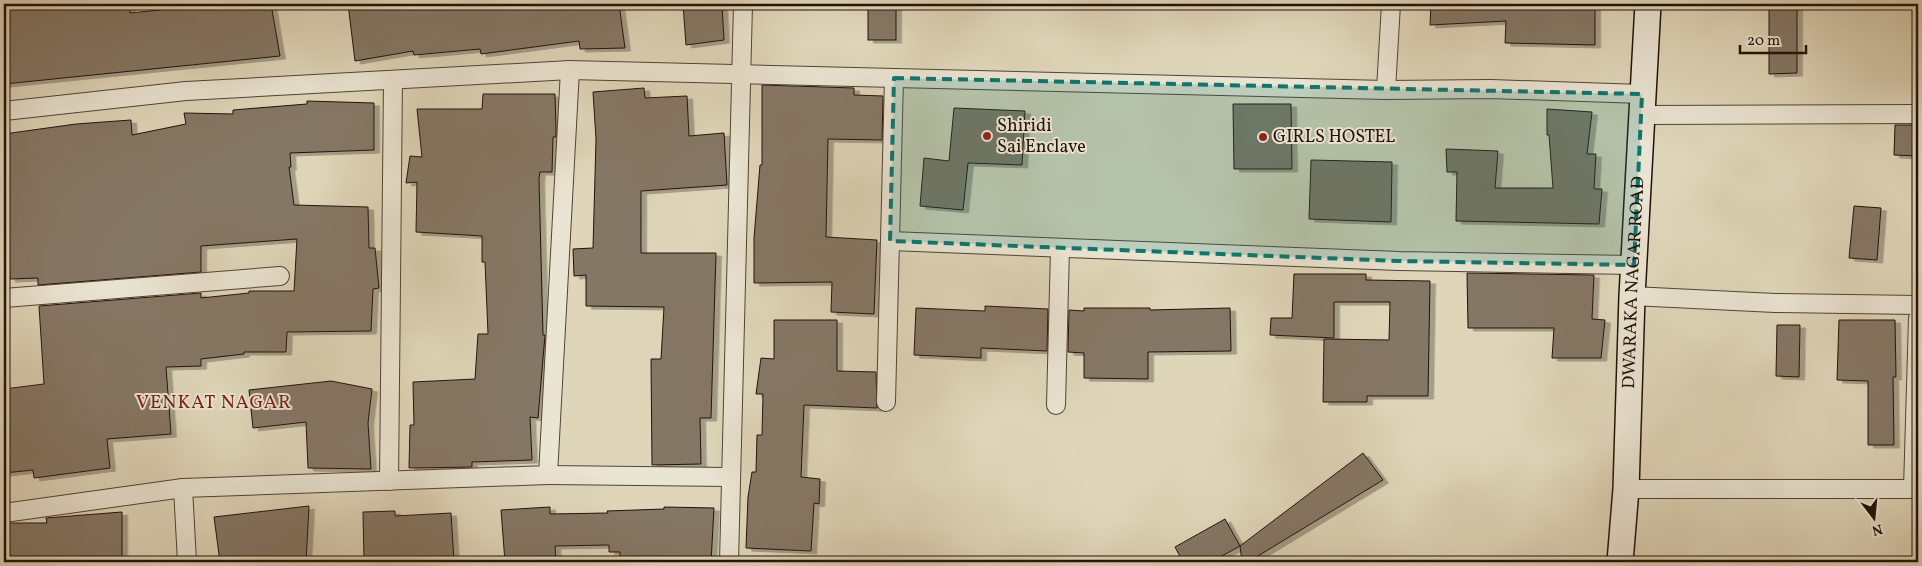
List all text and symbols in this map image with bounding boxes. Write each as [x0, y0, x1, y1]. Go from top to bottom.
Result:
scale bar [1740, 22, 1806, 54]
text: 20 m [1747, 31, 1780, 52]
place label: Shiridi Sai Enclave [997, 114, 1086, 160]
place label: GIRLS HOSTEL [1273, 125, 1395, 150]
marker: Shiridi Sai Enclave [981, 130, 993, 142]
marker: GIRLS HOSTEL [1257, 131, 1269, 143]
street label: DWARAKA NAGAR ROAD [1617, 175, 1651, 389]
district label: VENKAT NAGAR [136, 390, 292, 416]
north arrow [1850, 494, 1900, 544]
text: N [1870, 519, 1885, 540]

